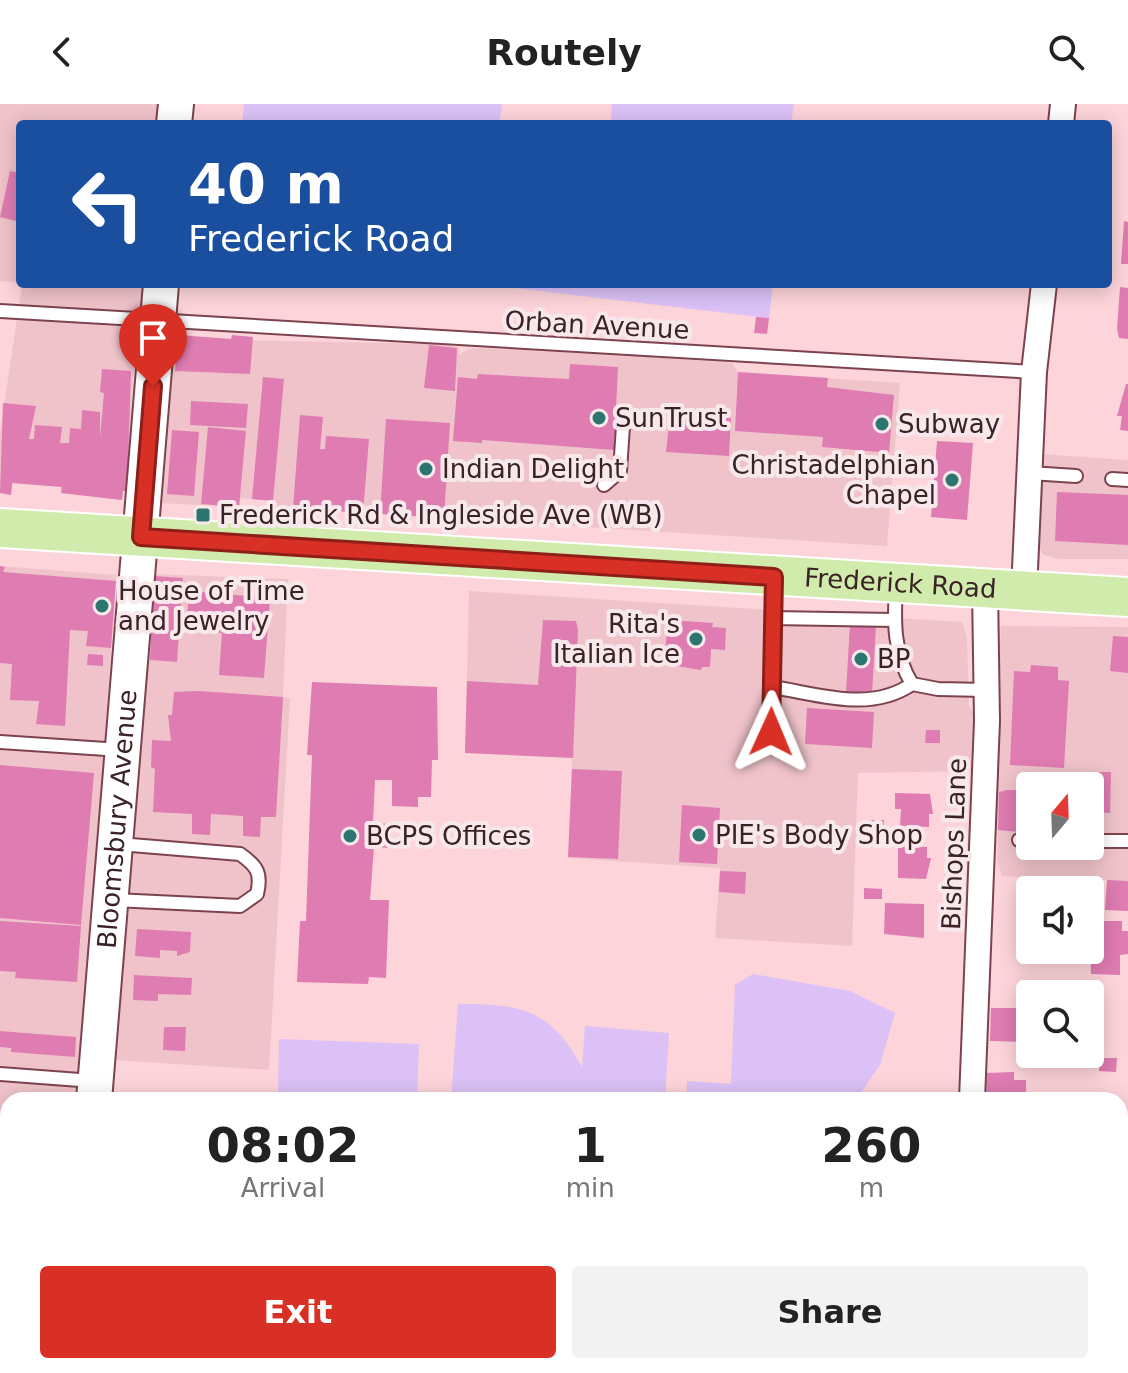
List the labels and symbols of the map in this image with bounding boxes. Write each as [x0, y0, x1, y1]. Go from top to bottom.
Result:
pin [119, 304, 187, 386]
street label: Orban Avenue [504, 305, 690, 345]
place label: SunTrust [615, 403, 727, 433]
marker: SunTrust [590, 409, 608, 427]
place label: Subway [898, 409, 1000, 439]
marker: Subway [873, 415, 891, 433]
place label: Christadelphian Chapel [731, 450, 936, 510]
place label: Indian Delight [442, 454, 624, 484]
marker: Indian Delight [417, 460, 435, 478]
marker: Christadelphian Chapel [943, 471, 961, 489]
place label: Frederick Rd & Ingleside Ave (WB) [219, 500, 663, 530]
marker: Frederick Rd & Ingleside Ave (WB) [194, 506, 212, 524]
street label: Frederick Road [803, 562, 997, 604]
place label: House of Time and Jewelry [118, 576, 305, 636]
marker: House of Time and Jewelry [93, 597, 111, 615]
place label: Rita's Italian Ice [553, 609, 680, 669]
marker: Rita's Italian Ice [687, 630, 705, 648]
place label: BP [877, 644, 911, 674]
marker: BP [852, 650, 870, 668]
street label: Bloomsbury Avenue [91, 688, 143, 950]
position arrow [729, 690, 813, 774]
street label: Bishops Lane [936, 757, 972, 931]
north arrow [1016, 772, 1104, 860]
place label: PIE's Body Shop [715, 820, 923, 850]
place label: BCPS Offices [366, 821, 531, 851]
marker: PIE's Body Shop [690, 826, 708, 844]
marker: BCPS Offices [341, 827, 359, 845]

